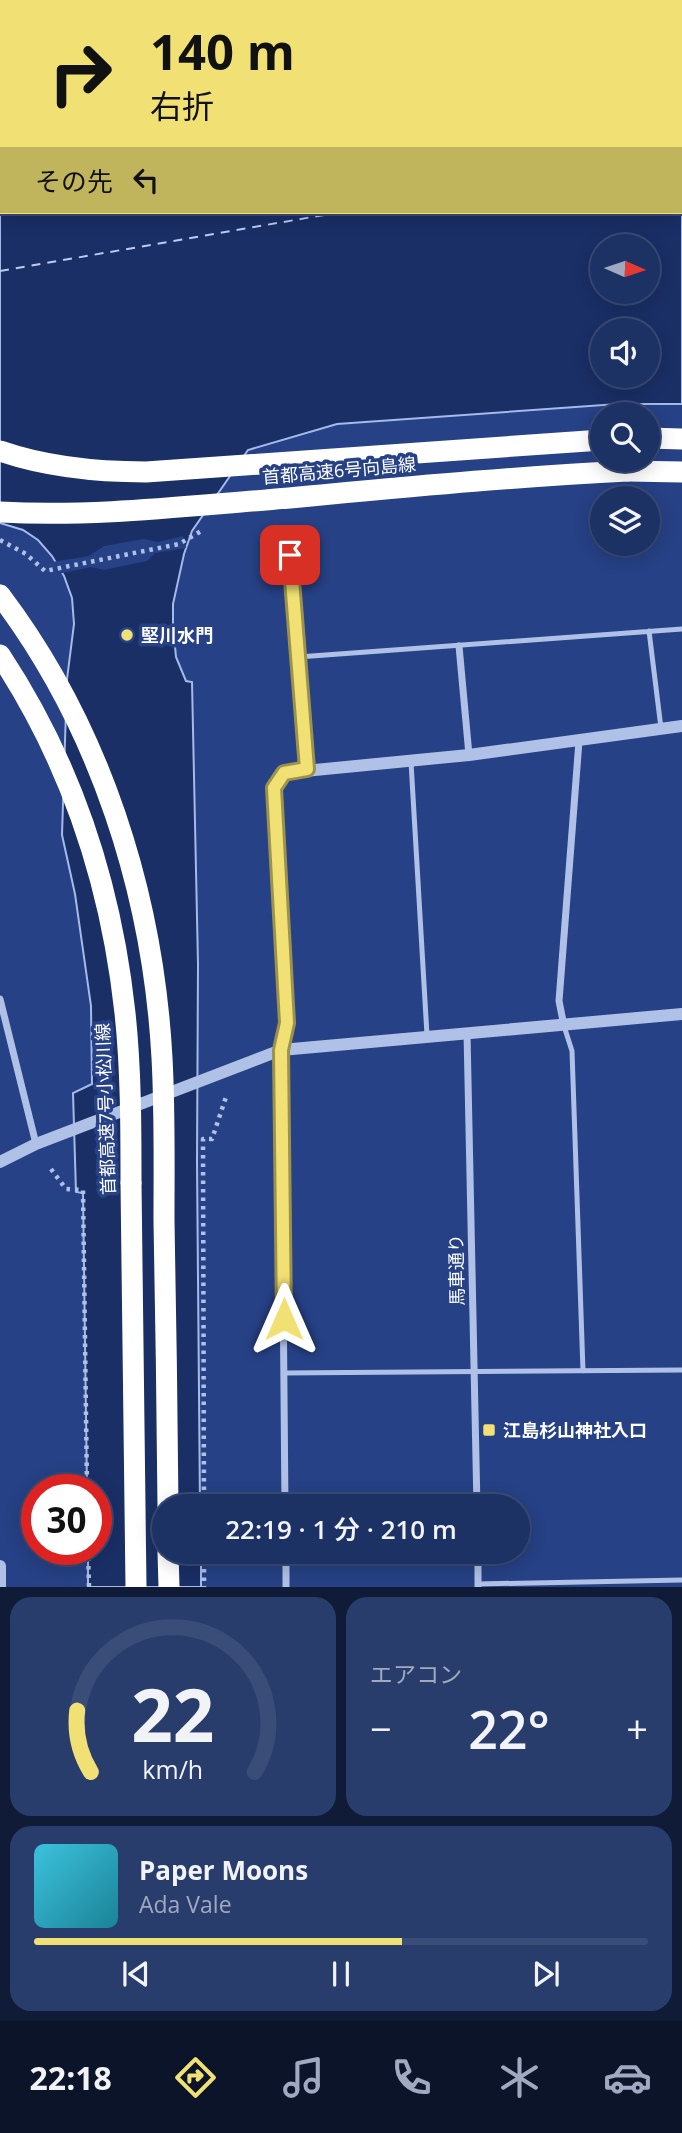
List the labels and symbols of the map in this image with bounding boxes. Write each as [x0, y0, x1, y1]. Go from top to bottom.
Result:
north arrow [590, 234, 660, 304]
street label: 首都高速6号向島線 [261, 451, 417, 489]
pin [260, 525, 320, 585]
place label: 堅川水門 [141, 623, 213, 647]
marker: 堅川水門 [119, 627, 135, 643]
street label: 首都高速7号小松川線 [90, 1022, 120, 1196]
street label: 馬車通り [443, 1234, 469, 1306]
position arrow [247, 1282, 321, 1356]
place label: 江島杉山神社入口 [503, 1418, 647, 1442]
marker: 江島杉山神社入口 [481, 1422, 497, 1438]
speed limit sign: 30 [21, 1474, 112, 1565]

